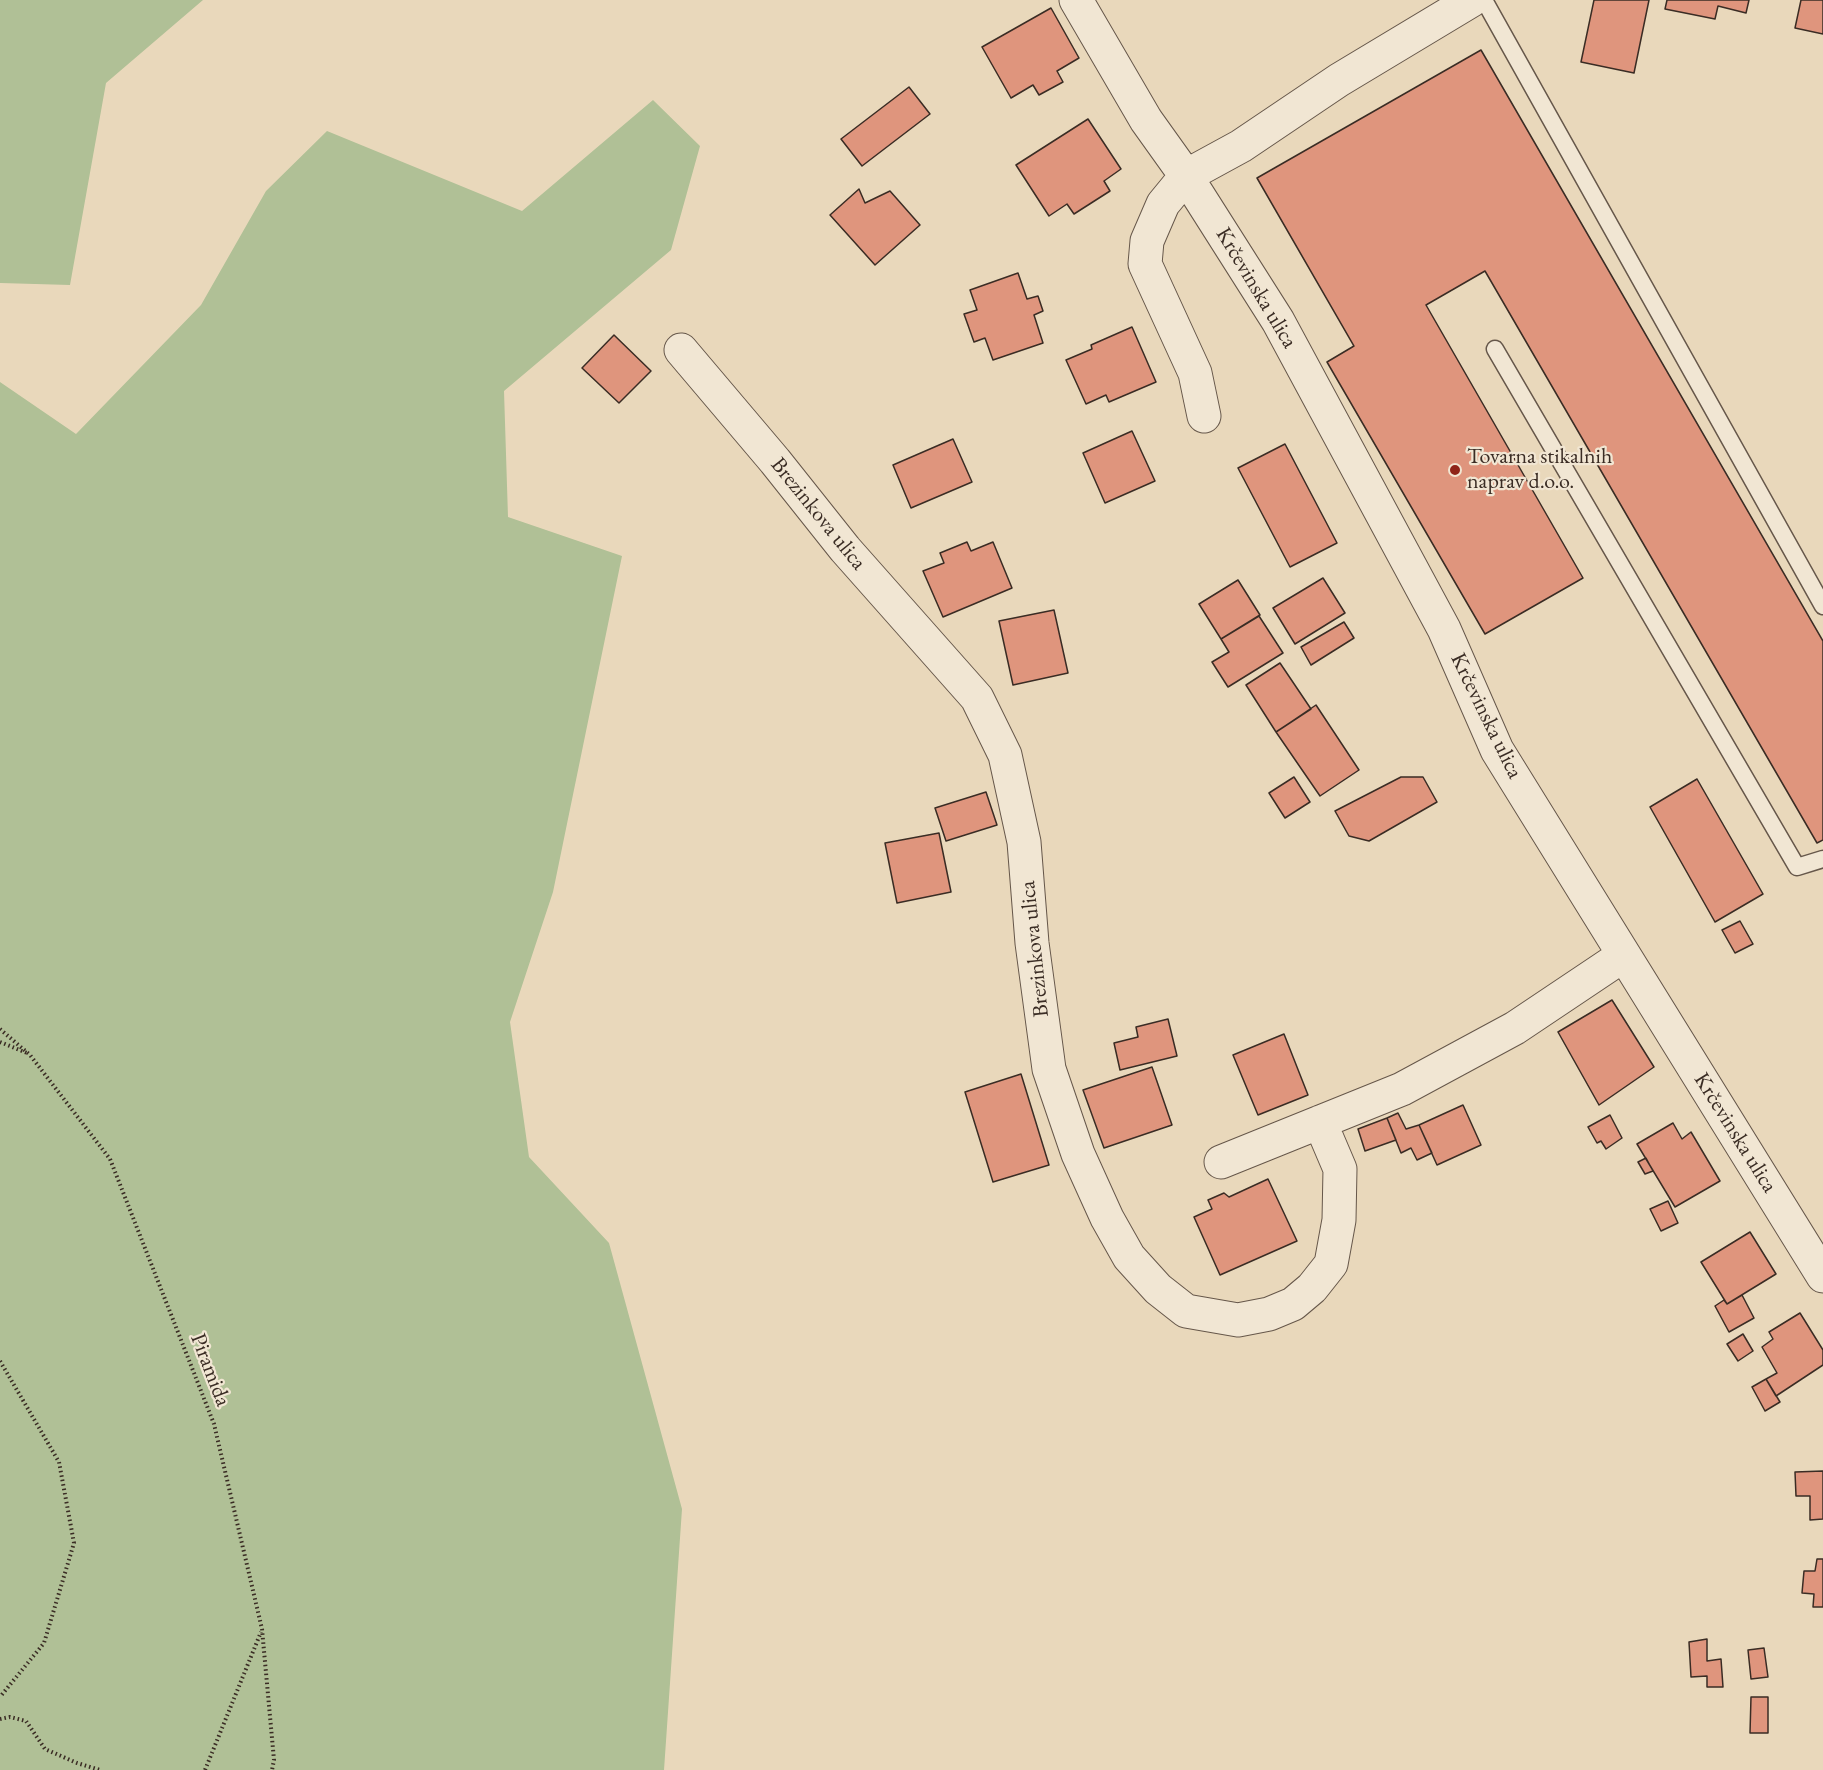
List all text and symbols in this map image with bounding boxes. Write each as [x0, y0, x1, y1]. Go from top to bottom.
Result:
street label: Krčevinska ulica [1210, 223, 1302, 353]
place label: Tovarna stikalnih naprav d.o.o. [1467, 444, 1612, 496]
street label: Brezinkova ulica [765, 452, 871, 576]
marker: Tovarna stikalnih naprav d.o.o. [1448, 463, 1462, 477]
street label: Krčevinska ulica [1444, 649, 1528, 783]
street label: Brezinkova ulica [1015, 879, 1055, 1019]
street label: Krčevinska ulica [1688, 1068, 1782, 1198]
street label: Piramida [184, 1330, 236, 1410]

